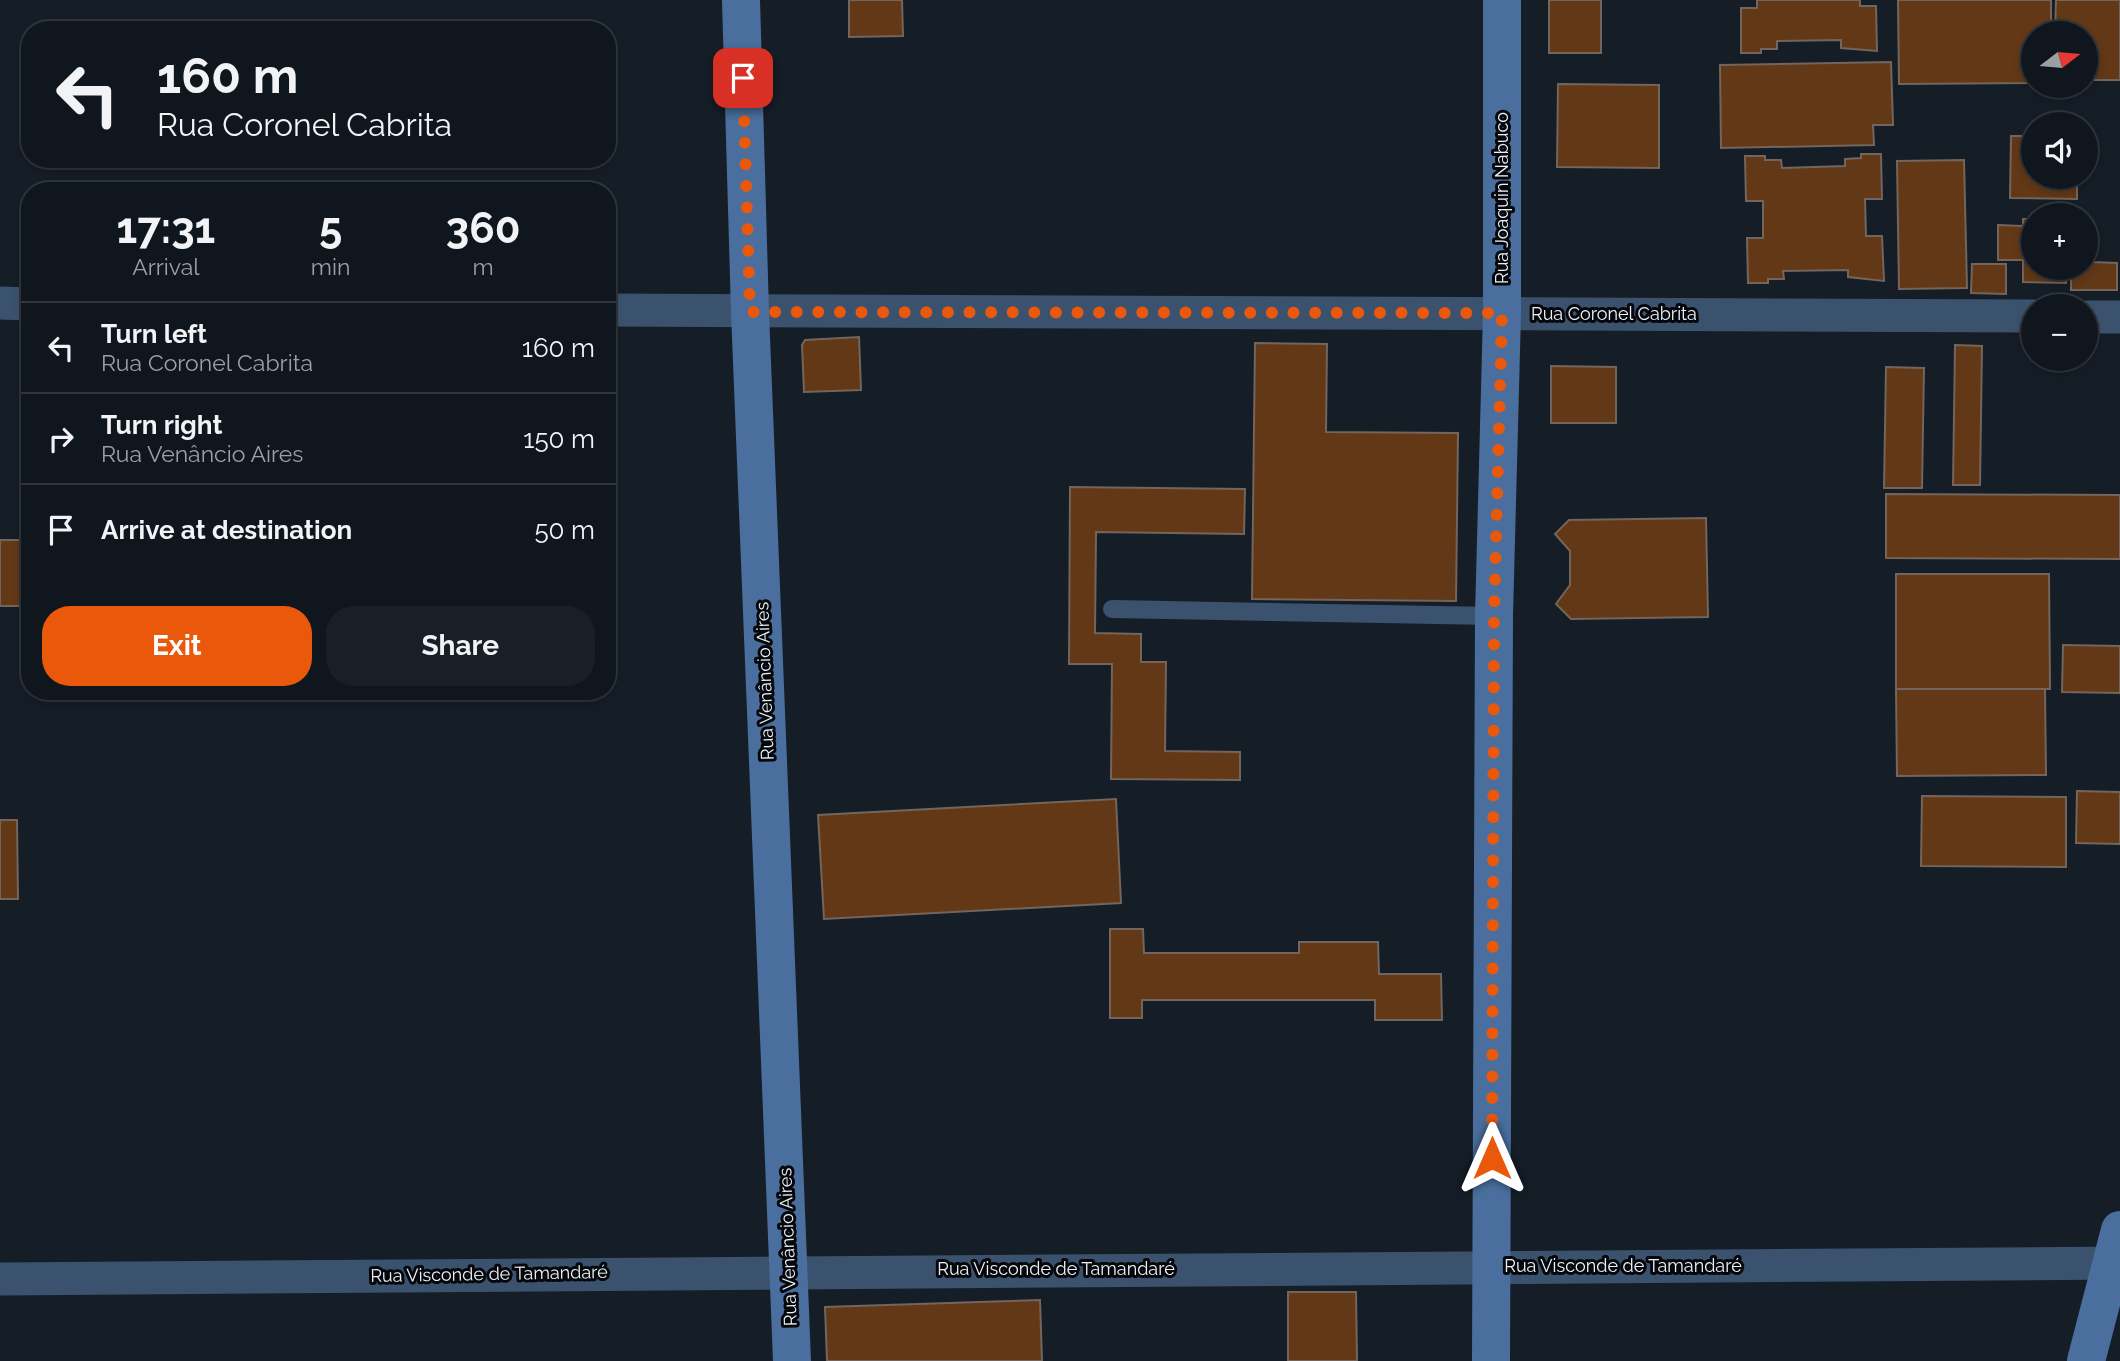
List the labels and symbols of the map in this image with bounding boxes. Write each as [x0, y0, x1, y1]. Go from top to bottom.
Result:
north arrow [2021, 21, 2098, 98]
pin [713, 48, 773, 108]
street label: Rua Joaquin Nabuco [1491, 112, 1512, 284]
street label: Rua Coronel Cabrita [1531, 303, 1697, 324]
street label: Rua Venâncio Aires [751, 601, 778, 761]
position arrow [1455, 1121, 1529, 1195]
street label: Rua Venâncio Aires [774, 1167, 801, 1327]
street label: Rua Visconde de Tamandaré [1504, 1255, 1742, 1276]
street label: Rua Visconde de Tamandaré [937, 1258, 1175, 1279]
street label: Rua Visconde de Tamandaré [370, 1261, 608, 1286]

